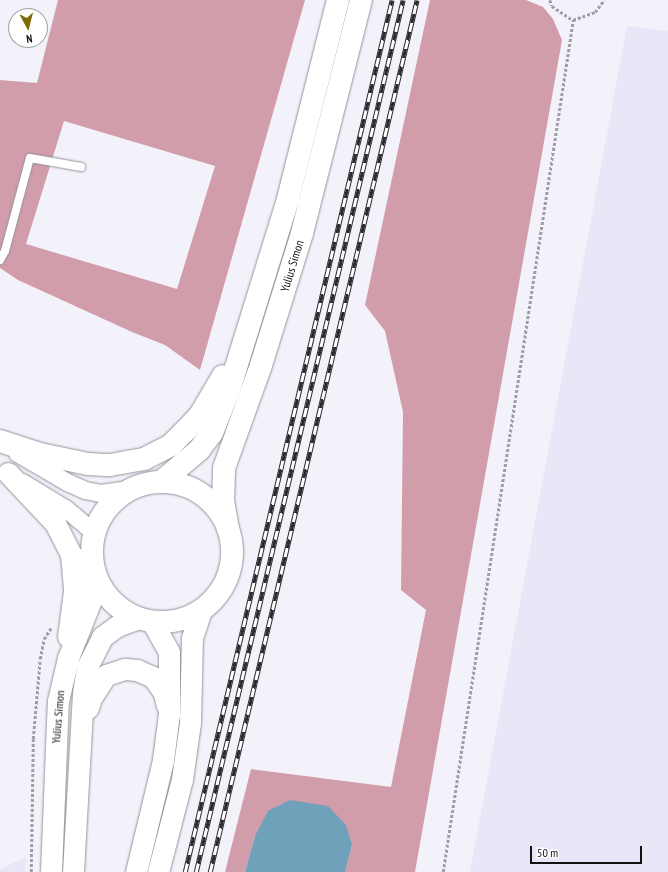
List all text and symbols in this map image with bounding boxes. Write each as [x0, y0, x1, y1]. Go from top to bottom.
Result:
north arrow [8, 8, 48, 48]
text: N [26, 32, 33, 46]
street label: Yulius Simon [277, 238, 307, 294]
street label: Yulius Simon [49, 690, 67, 744]
scale bar [532, 838, 644, 864]
text: 50 m [537, 845, 558, 860]

